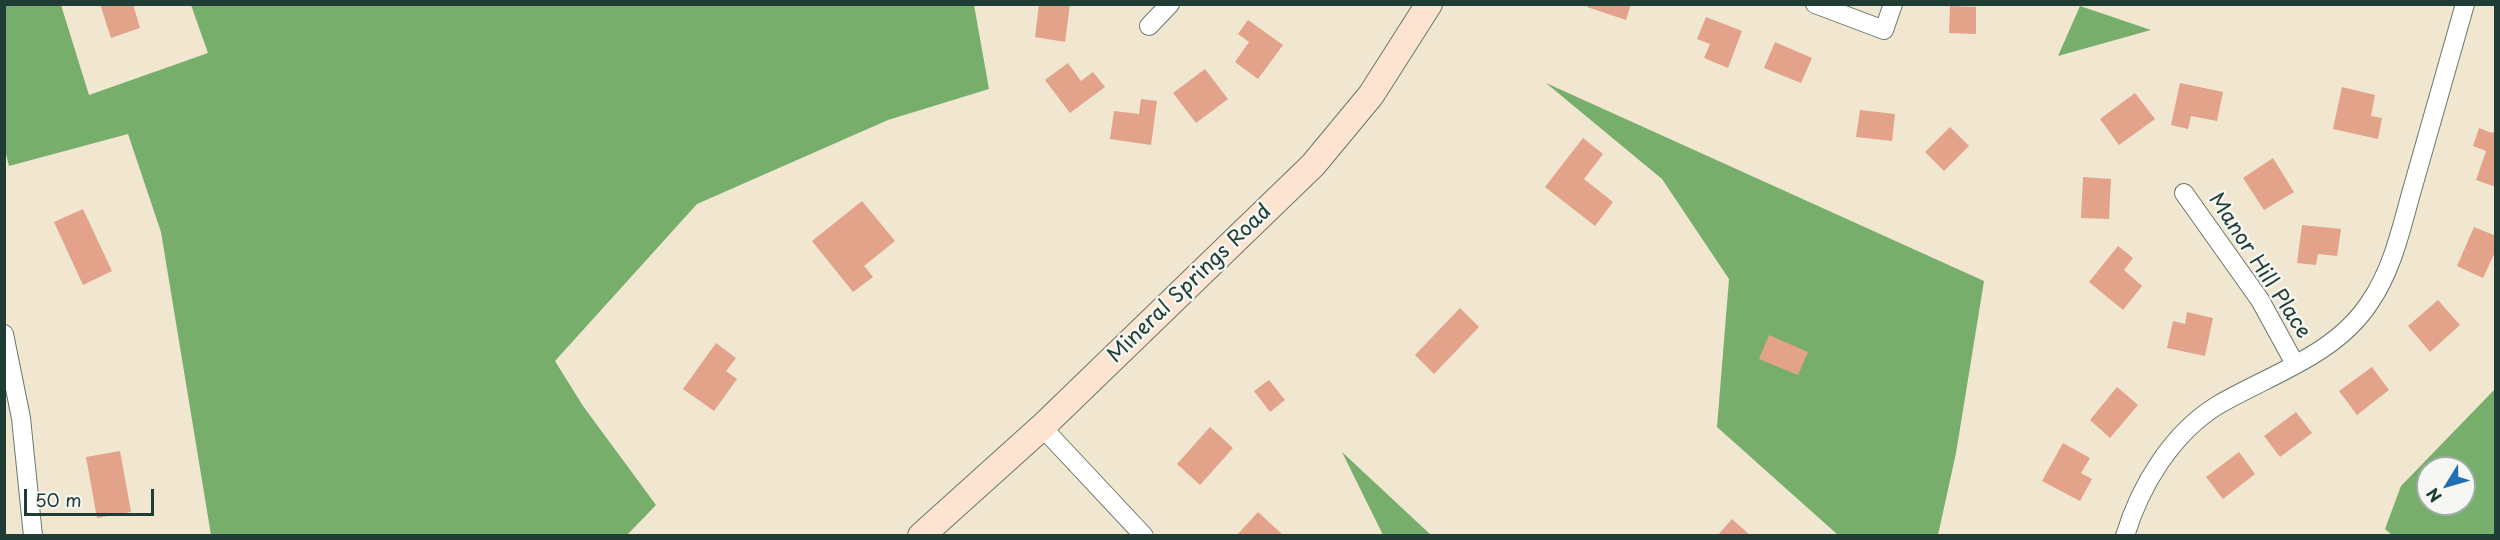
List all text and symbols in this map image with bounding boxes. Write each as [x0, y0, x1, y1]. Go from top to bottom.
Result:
street label: Manor Hill Place [2203, 189, 2315, 343]
street label: Mineral Springs Road [1103, 199, 1277, 369]
north arrow [2416, 456, 2476, 516]
scale bar [27, 477, 158, 515]
text: N [2420, 483, 2447, 508]
text: 50 m [35, 486, 82, 513]

